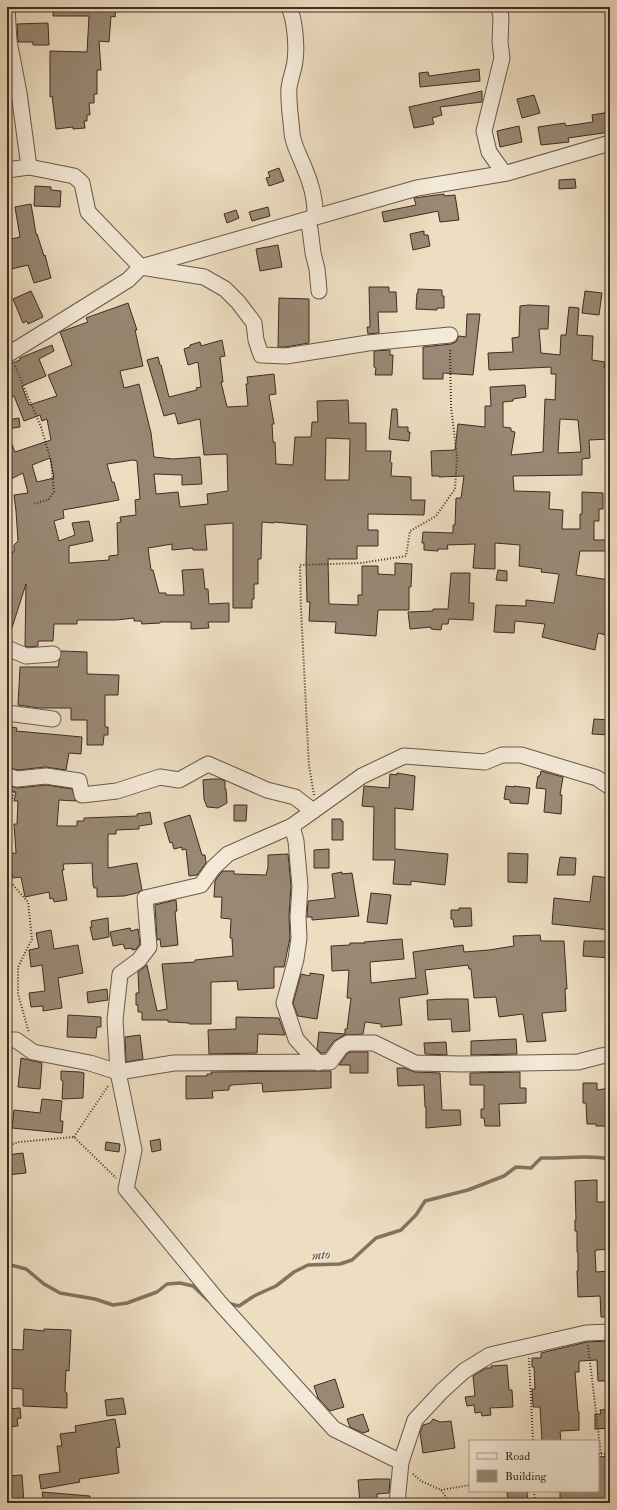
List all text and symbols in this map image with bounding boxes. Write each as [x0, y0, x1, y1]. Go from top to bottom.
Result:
water label: mto [311, 1245, 331, 1264]
legend [469, 1440, 599, 1492]
text: Road [505, 1449, 530, 1464]
text: Building [505, 1469, 548, 1484]

